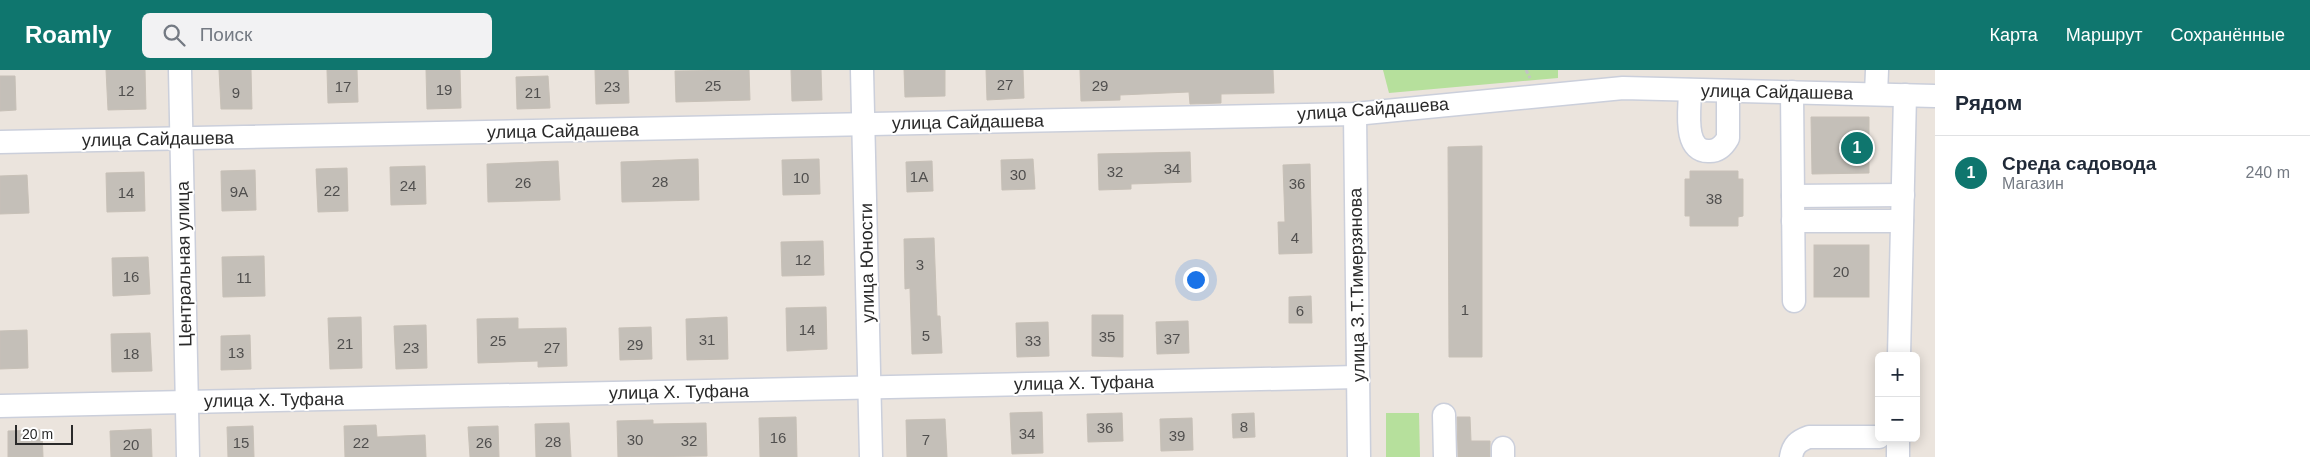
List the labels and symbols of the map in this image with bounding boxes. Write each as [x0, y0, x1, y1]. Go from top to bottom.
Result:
house number: 27 [997, 76, 1013, 93]
house number: 25 [705, 77, 721, 94]
house number: 29 [1092, 77, 1108, 94]
house number: 17 [335, 78, 351, 95]
house number: 23 [604, 78, 620, 95]
house number: 19 [436, 81, 452, 98]
street label: улица Сайдашева [1701, 81, 1854, 103]
house number: 12 [118, 82, 134, 99]
house number: 9 [232, 84, 240, 101]
house number: 21 [525, 84, 541, 101]
street label: улица Сайдашева [1296, 94, 1451, 124]
street label: улица Сайдашева [892, 111, 1045, 133]
street label: улица Сайдашева [487, 120, 640, 142]
street label: улица Сайдашева [82, 128, 235, 150]
pin: 1 [1841, 129, 1873, 167]
house number: 34 [1164, 160, 1180, 177]
house number: 32 [1107, 163, 1123, 180]
house number: 30 [1010, 166, 1026, 183]
house number: 1А [910, 168, 928, 185]
house number: 10 [793, 169, 809, 186]
house number: 28 [652, 173, 668, 190]
house number: 26 [515, 174, 531, 191]
house number: 36 [1289, 175, 1305, 192]
house number: 24 [400, 177, 416, 194]
street label: Центральная улица [173, 180, 195, 347]
house number: 22 [324, 182, 340, 199]
house number: 9А [230, 183, 248, 200]
house number: 14 [118, 184, 134, 201]
street label: улица З.Т.Тимерзянова [1345, 187, 1369, 382]
house number: 38 [1706, 190, 1722, 207]
street label: улица Юности [856, 203, 878, 323]
house number: 4 [1291, 229, 1299, 246]
house number: 12 [795, 251, 811, 268]
house number: 3 [916, 256, 924, 273]
house number: 20 [1833, 263, 1849, 280]
your location [1183, 267, 1209, 293]
house number: 16 [123, 268, 139, 285]
house number: 11 [236, 269, 252, 286]
house number: 1 [1461, 301, 1469, 318]
house number: 6 [1296, 302, 1304, 319]
house number: 14 [799, 321, 815, 338]
house number: 5 [922, 327, 930, 344]
house number: 35 [1099, 328, 1115, 345]
house number: 37 [1164, 330, 1180, 347]
house number: 31 [699, 331, 715, 348]
house number: 25 [490, 332, 506, 349]
house number: 33 [1025, 332, 1041, 349]
house number: 21 [337, 335, 353, 352]
house number: 29 [627, 336, 643, 353]
house number: 23 [403, 339, 419, 356]
house number: 27 [544, 339, 560, 356]
house number: 13 [228, 344, 244, 361]
house number: 18 [123, 345, 139, 362]
street label: улица Х. Туфана [1014, 372, 1155, 394]
street label: улица Х. Туфана [609, 381, 750, 403]
street label: улица Х. Туфана [204, 389, 345, 411]
house number: 8 [1240, 418, 1248, 435]
house number: 36 [1097, 419, 1113, 436]
scale bar [15, 422, 72, 445]
house number: 34 [1019, 425, 1035, 442]
house number: 39 [1169, 427, 1185, 444]
house number: 16 [770, 429, 786, 446]
house number: 30 [627, 431, 643, 448]
house number: 7 [922, 431, 930, 448]
house number: 32 [681, 432, 697, 449]
house number: 28 [545, 433, 561, 450]
house number: 15 [233, 434, 249, 451]
house number: 22 [353, 434, 369, 451]
house number: 26 [476, 434, 492, 451]
house number: 20 [123, 436, 139, 453]

